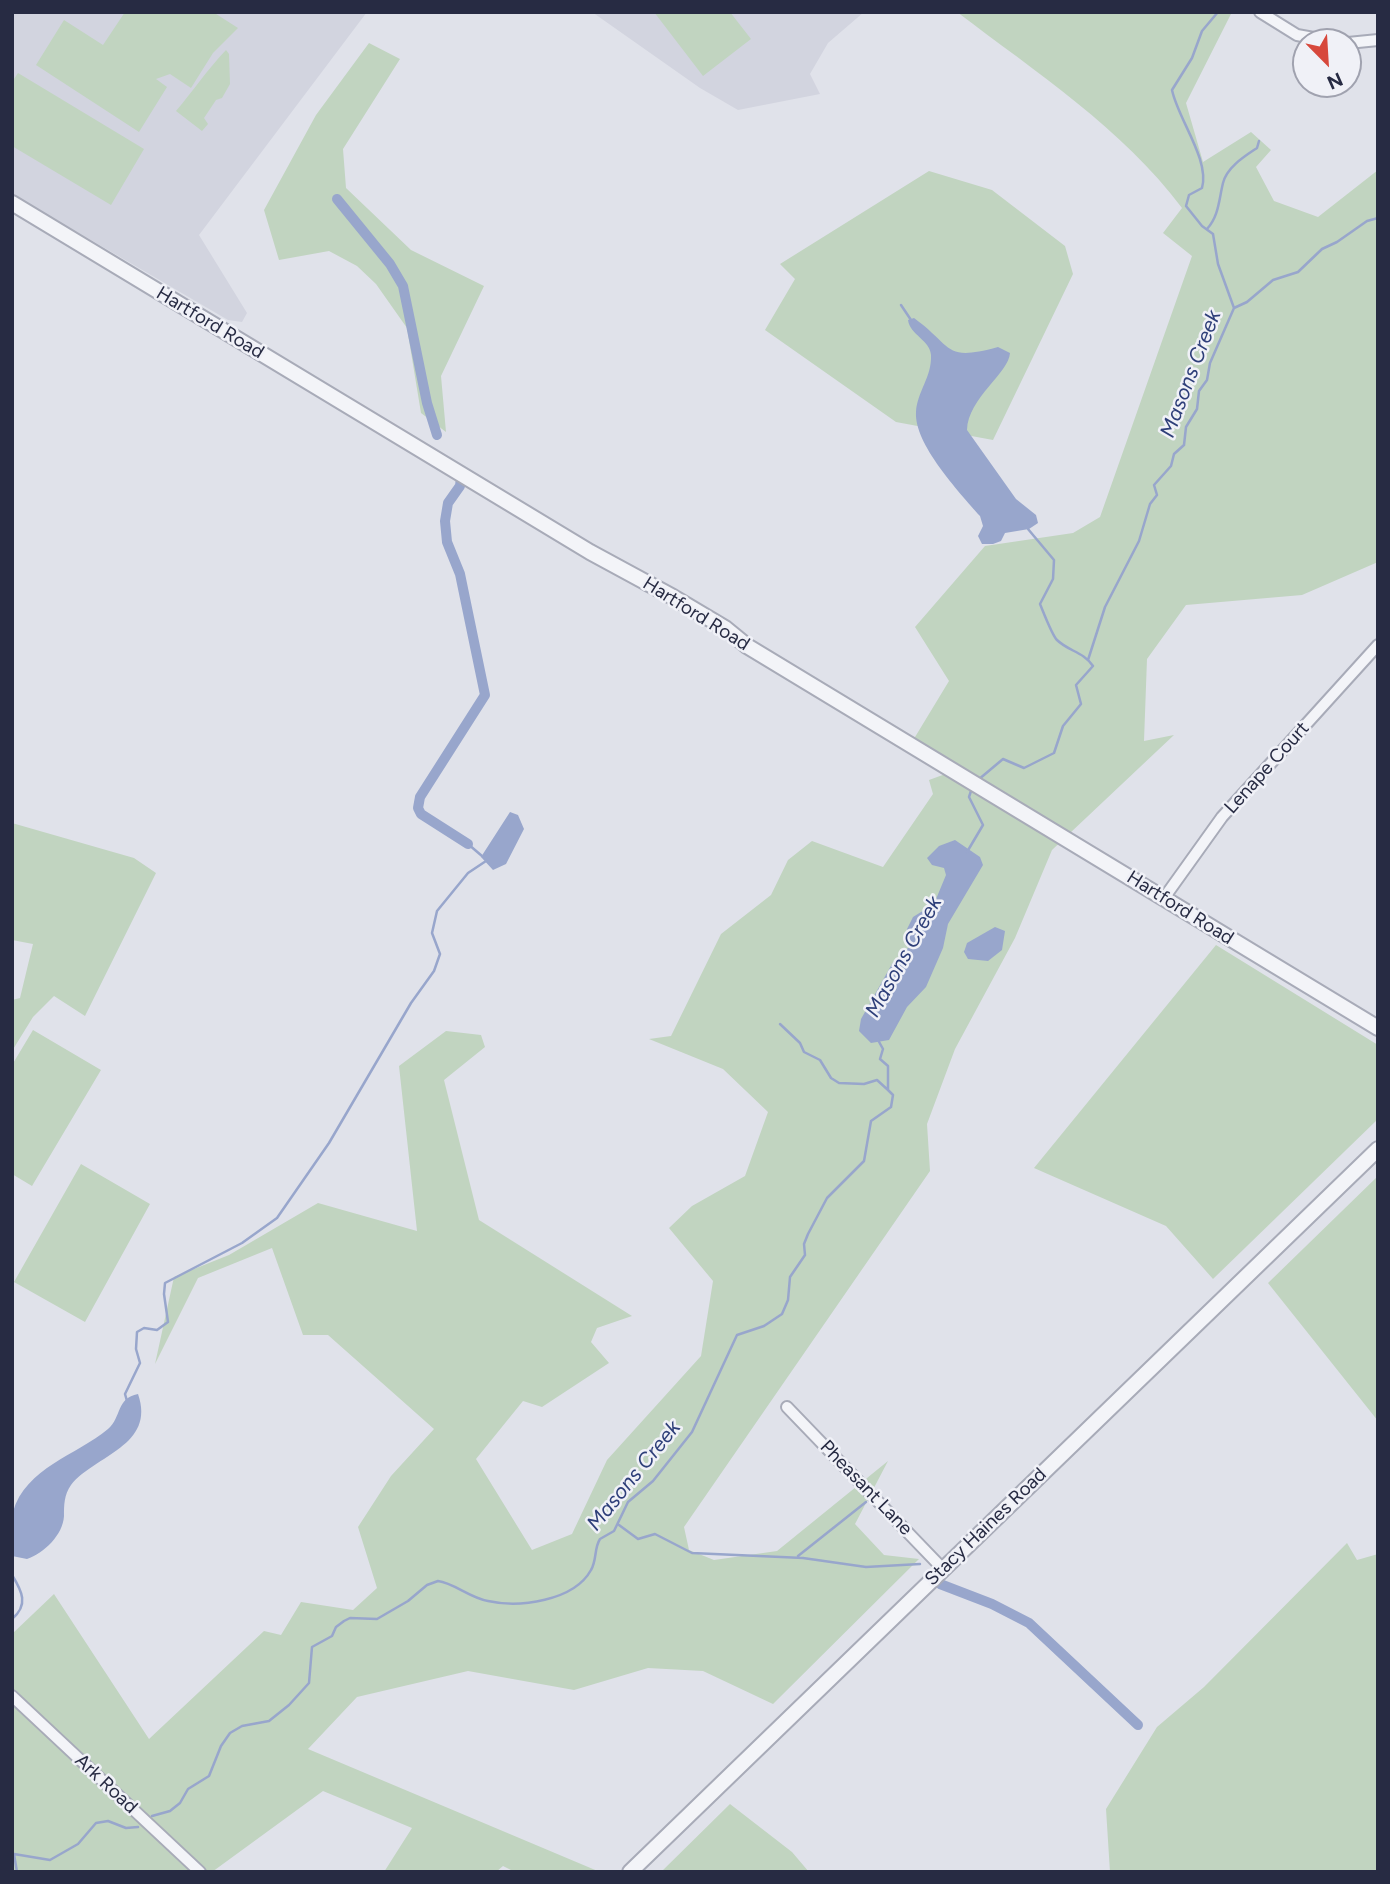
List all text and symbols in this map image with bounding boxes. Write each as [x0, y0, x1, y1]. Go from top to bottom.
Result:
north arrow [1292, 28, 1362, 98]
text: N [1324, 67, 1346, 94]
street label: Hartford Road [152, 282, 268, 364]
water label: Masons Creek [1155, 307, 1227, 441]
street label: Hartford Road [638, 572, 754, 656]
street label: Lenape Court [1220, 717, 1314, 819]
street label: Hartford Road [1122, 866, 1238, 950]
water label: Masons Creek [860, 892, 948, 1022]
water label: Masons Creek [582, 1416, 686, 1536]
street label: Pheasant Lane [815, 1436, 917, 1540]
street label: Stacy Haines Road [921, 1463, 1051, 1591]
street label: Ark Road [70, 1749, 142, 1819]

